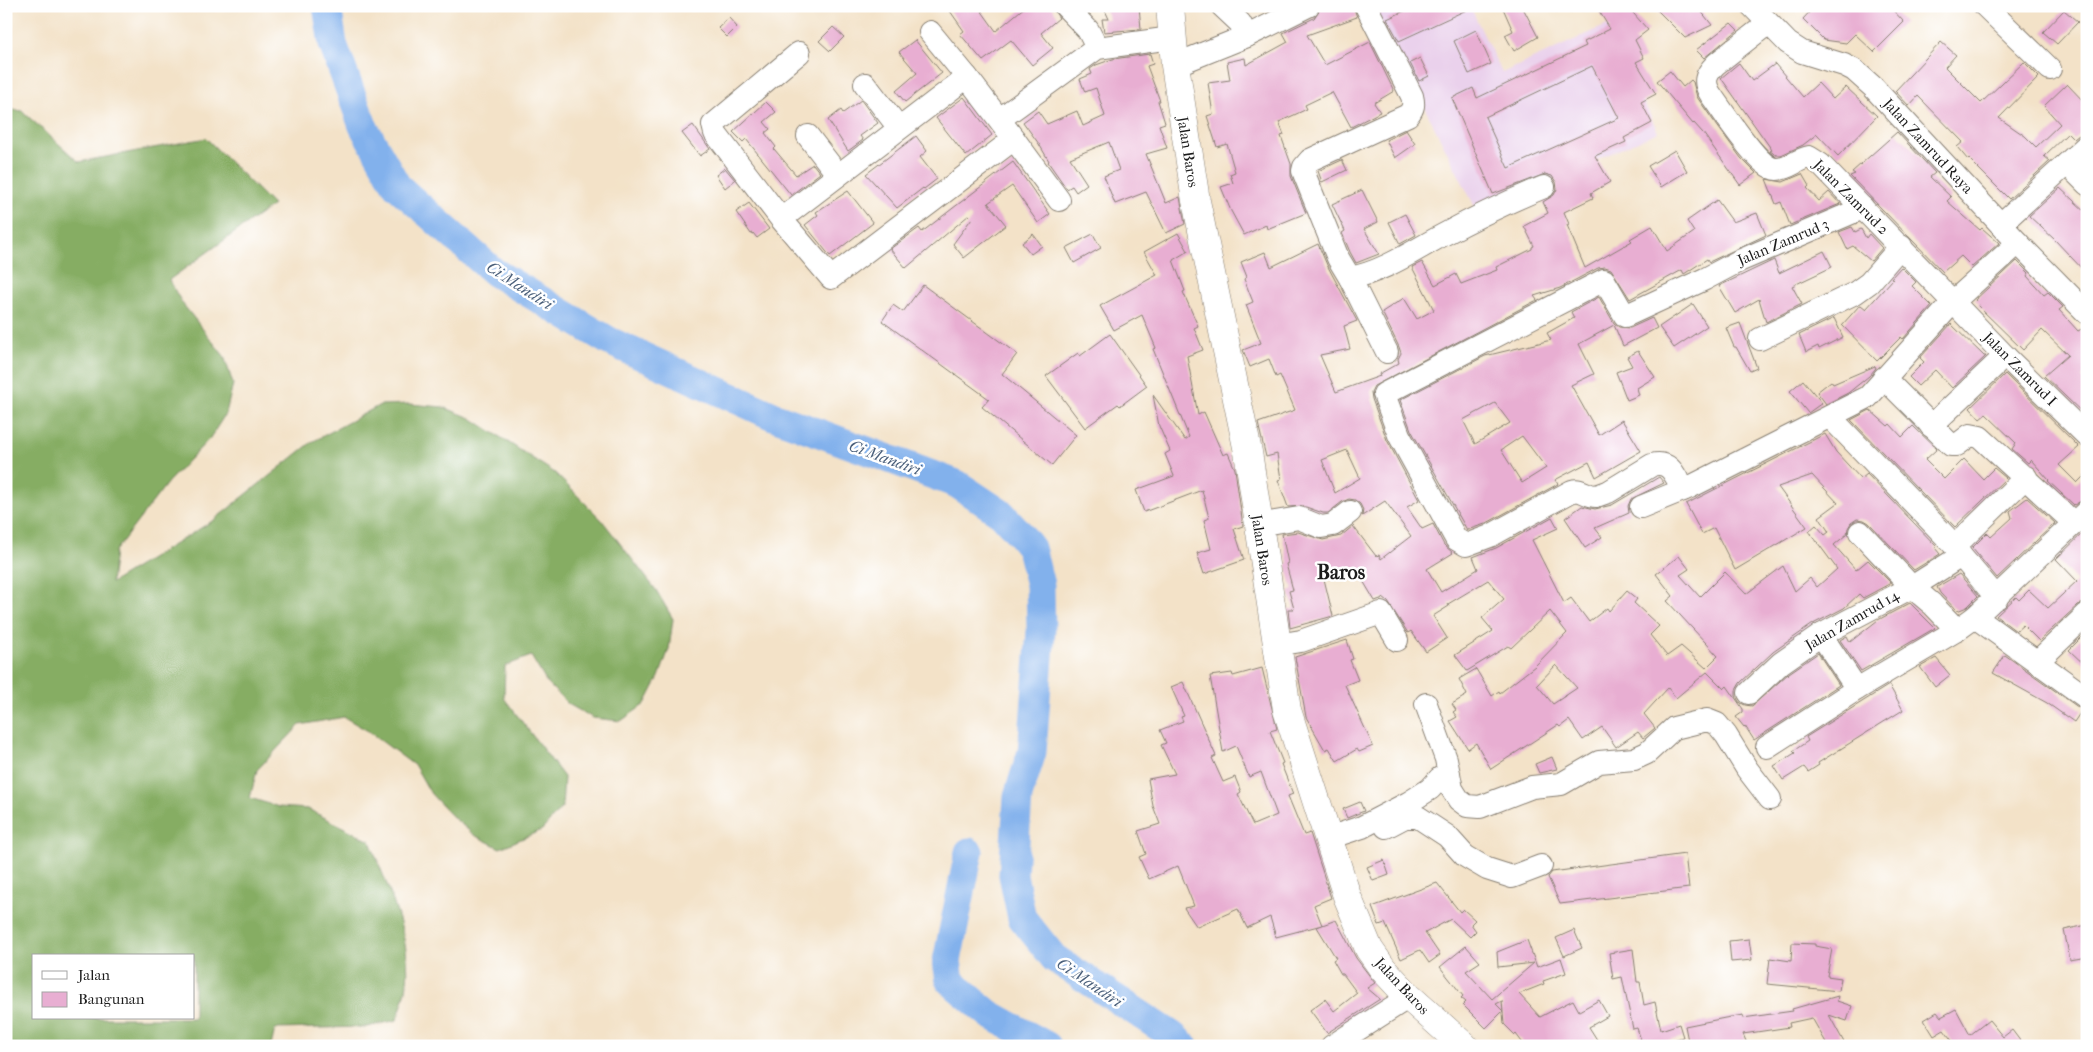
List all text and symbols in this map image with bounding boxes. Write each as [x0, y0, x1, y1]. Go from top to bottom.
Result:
street label: Jalan Zamrud Raya [1879, 94, 1977, 198]
street label: Jalan Baros [1173, 114, 1203, 189]
street label: Jalan Zamrud 2 [1809, 155, 1892, 238]
street label: Jalan Zamrud 3 [1734, 215, 1831, 270]
water label: Ci Mandiri [483, 257, 557, 314]
street label: Jalan Zamrud I [1979, 328, 2061, 410]
water label: Ci Mandiri [847, 436, 924, 480]
street label: Jalan Baros [1247, 512, 1277, 587]
district label: Baros [1317, 561, 1366, 584]
street label: Jalan Zamrud 14 [1801, 585, 1903, 655]
street label: Jalan Baros [1370, 953, 1433, 1019]
legend [32, 954, 195, 1020]
water label: Ci Mandiri [1053, 954, 1127, 1012]
text: Jalan [77, 966, 110, 984]
text: Bangunan [78, 990, 145, 1008]

